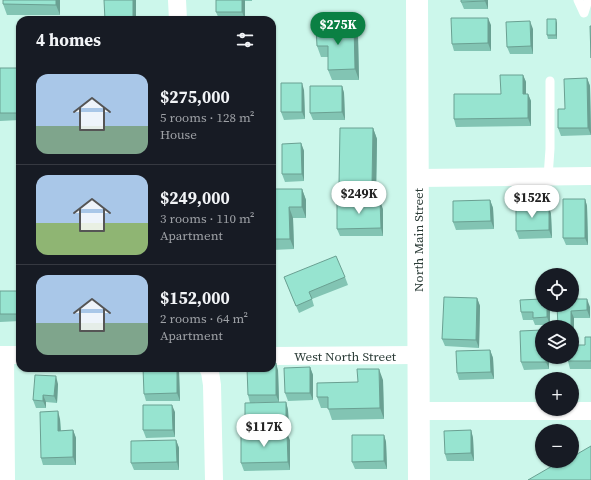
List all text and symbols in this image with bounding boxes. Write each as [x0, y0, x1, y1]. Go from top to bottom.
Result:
pin: $275K [310, 12, 366, 46]
text: $275K [319, 16, 357, 33]
text: 4 homes [36, 28, 101, 52]
icon: filters [234, 29, 256, 51]
text: $275,000 [160, 85, 230, 109]
icon: home [68, 90, 116, 138]
text: 5 rooms · 128 m² [160, 109, 255, 126]
text: House [160, 126, 197, 143]
pin: $249K [331, 181, 387, 215]
text: $249K [340, 185, 378, 202]
pin: $152K [504, 185, 560, 219]
text: $249,000 [160, 186, 230, 210]
street label: North Main Street [410, 187, 427, 292]
text: $152K [513, 189, 551, 206]
icon: home [68, 191, 116, 239]
text: 3 rooms · 110 m² [160, 210, 255, 227]
text: Apartment [160, 227, 223, 244]
map controls [535, 268, 579, 468]
button: locate [535, 268, 579, 312]
text: $152,000 [160, 286, 230, 310]
icon: home [68, 291, 116, 339]
text: 2 rooms · 64 m² [160, 310, 248, 327]
button: layers [535, 320, 579, 364]
text: Apartment [160, 327, 223, 344]
street label: West North Street [294, 348, 397, 365]
button: + [535, 372, 579, 416]
pin: $117K [236, 414, 292, 448]
text: $117K [245, 418, 283, 435]
button: − [535, 424, 579, 468]

